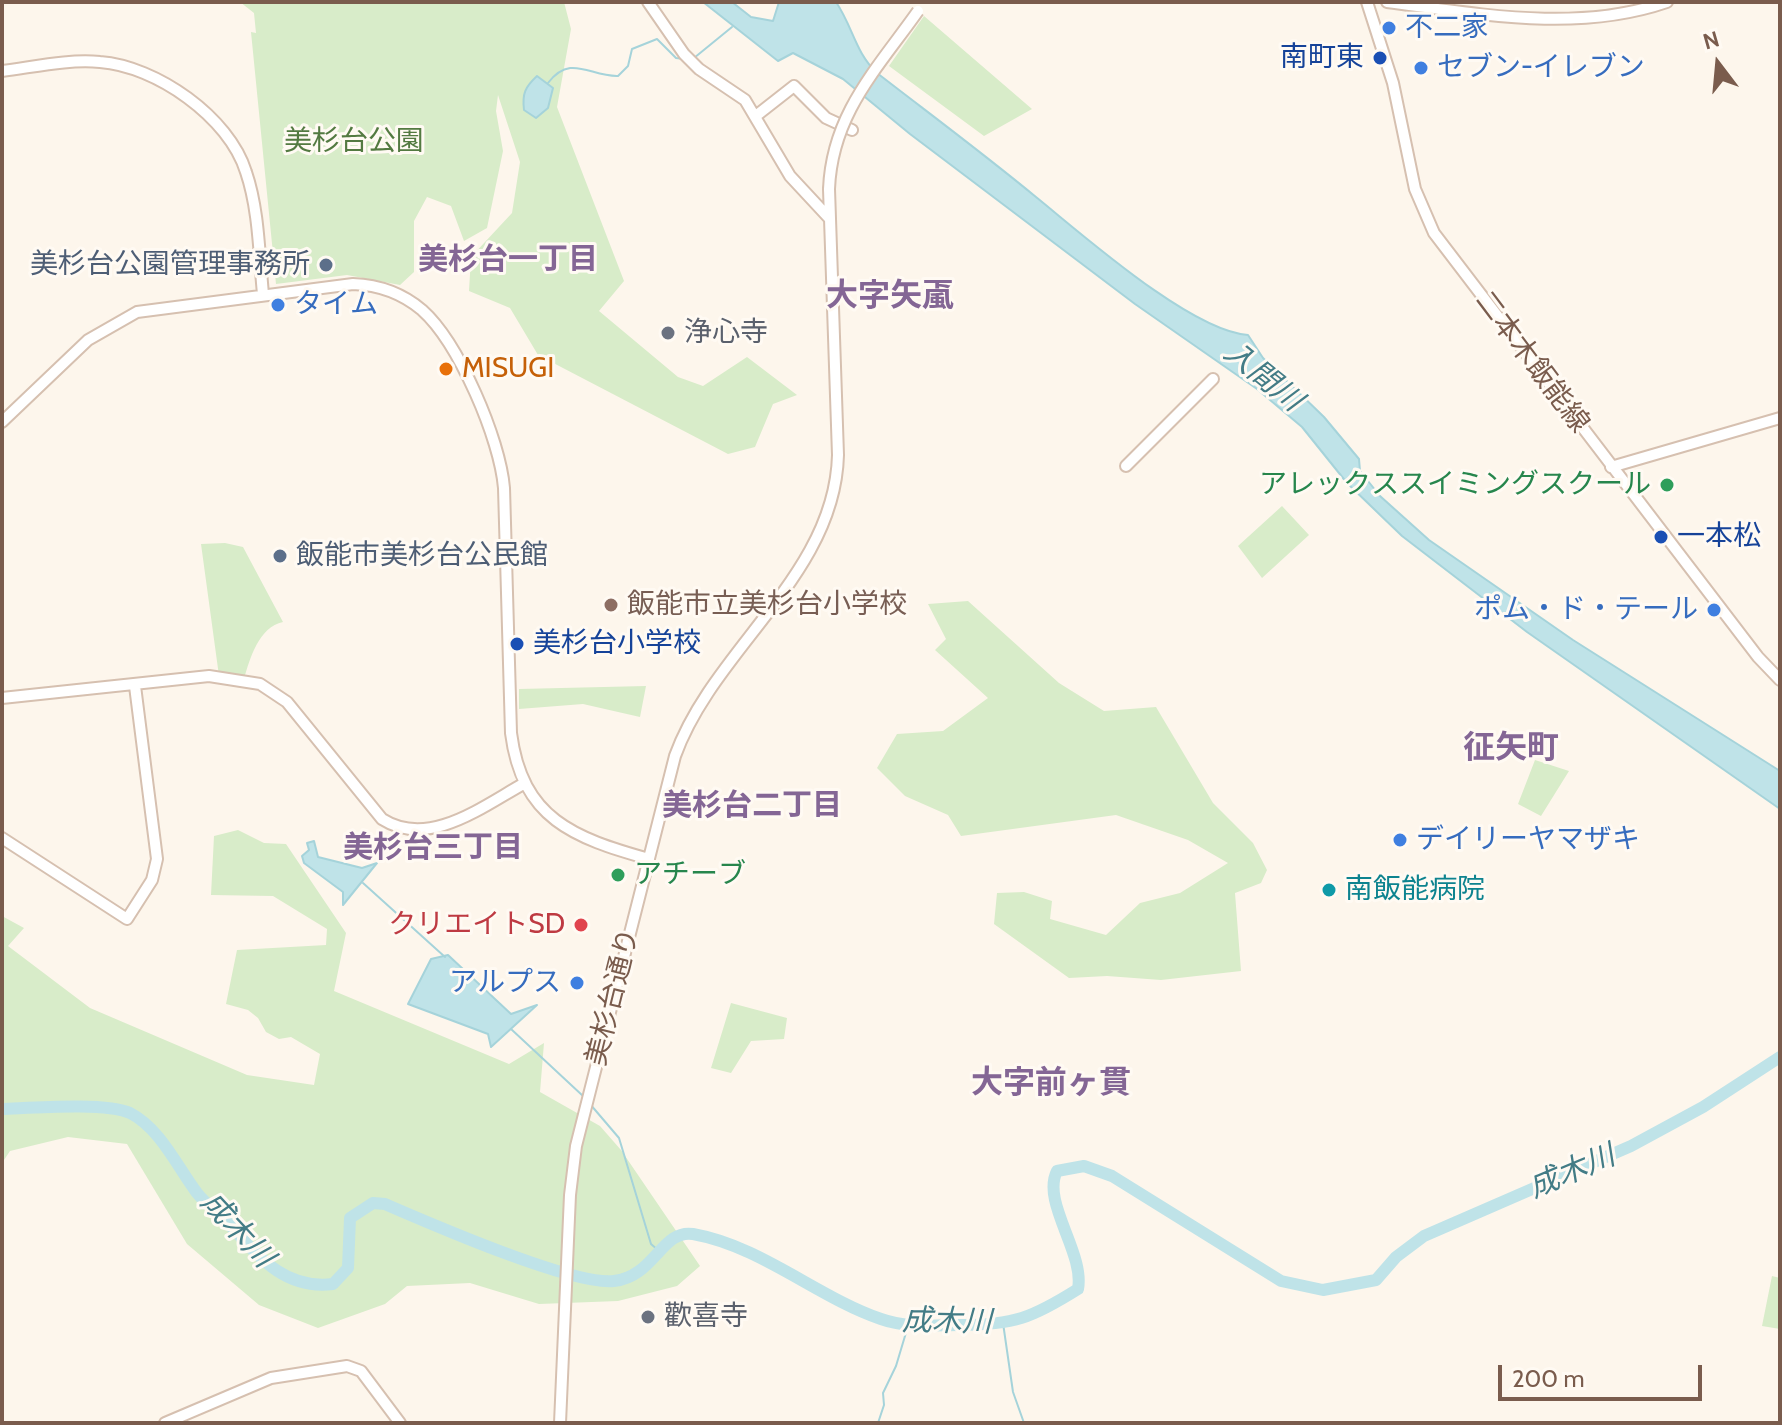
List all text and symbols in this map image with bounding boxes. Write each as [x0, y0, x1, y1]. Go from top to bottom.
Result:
place label: 不二家 [1405, 11, 1489, 45]
marker: 不二家 [1380, 19, 1398, 37]
north arrow [1678, 24, 1758, 104]
text: N [1700, 25, 1722, 56]
place label: 南町東 [1280, 41, 1364, 75]
marker: 南町東 [1371, 49, 1389, 67]
place label: セブン-イレブン [1437, 51, 1645, 85]
marker: セブン-イレブン [1412, 59, 1430, 77]
park label: 美杉台公園 [284, 125, 424, 159]
district label: 美杉台一丁目 [418, 242, 598, 278]
place label: 美杉台公園管理事務所 [30, 248, 310, 282]
marker: 美杉台公園管理事務所 [317, 256, 335, 274]
district label: 大字矢颪 [826, 278, 954, 316]
street label: 二本木飯能線 [1468, 285, 1596, 439]
place label: タイム [294, 288, 378, 322]
marker: タイム [269, 296, 287, 314]
place label: 浄心寺 [684, 316, 768, 350]
marker: 浄心寺 [659, 324, 677, 342]
water label: 入間川 [1217, 335, 1309, 419]
place label: MISUGI [462, 352, 554, 386]
marker: MISUGI [437, 360, 455, 378]
place label: アレックススイミングスクール [1259, 468, 1651, 502]
marker: アレックススイミングスクール [1658, 476, 1676, 494]
place label: 一本松 [1677, 520, 1761, 554]
marker: 一本松 [1652, 528, 1670, 546]
place label: 飯能市美杉台公民館 [296, 539, 548, 573]
marker: 飯能市美杉台公民館 [271, 547, 289, 565]
place label: 飯能市立美杉台小学校 [627, 588, 907, 622]
place label: ポム・ド・テール [1474, 593, 1698, 627]
marker: 飯能市立美杉台小学校 [602, 596, 620, 614]
marker: ポム・ド・テール [1705, 601, 1723, 619]
place label: 美杉台小学校 [533, 627, 701, 661]
marker: 美杉台小学校 [508, 635, 526, 653]
district label: 征矢町 [1463, 730, 1559, 768]
district label: 美杉台二丁目 [662, 788, 842, 824]
place label: デイリーヤマザキ [1416, 823, 1640, 857]
district label: 美杉台三丁目 [343, 830, 523, 866]
marker: デイリーヤマザキ [1391, 831, 1409, 849]
place label: アチーブ [634, 858, 746, 892]
marker: アチーブ [609, 866, 627, 884]
place label: 南飯能病院 [1345, 873, 1485, 907]
marker: 南飯能病院 [1320, 881, 1338, 899]
place label: クリエイトSD [388, 908, 565, 942]
marker: クリエイトSD [572, 916, 590, 934]
street label: 美杉台通り [580, 925, 646, 1069]
place label: アルプス [449, 966, 561, 1000]
marker: アルプス [568, 974, 586, 992]
district label: 大字前ヶ貫 [971, 1065, 1131, 1103]
water label: 成木川 [1524, 1138, 1620, 1206]
water label: 成木川 [193, 1185, 281, 1275]
place label: 歡喜寺 [664, 1300, 748, 1334]
water label: 成木川 [902, 1303, 992, 1341]
marker: 歡喜寺 [639, 1308, 657, 1326]
scale bar [1502, 1349, 1706, 1399]
text: 200 m [1512, 1364, 1585, 1393]

